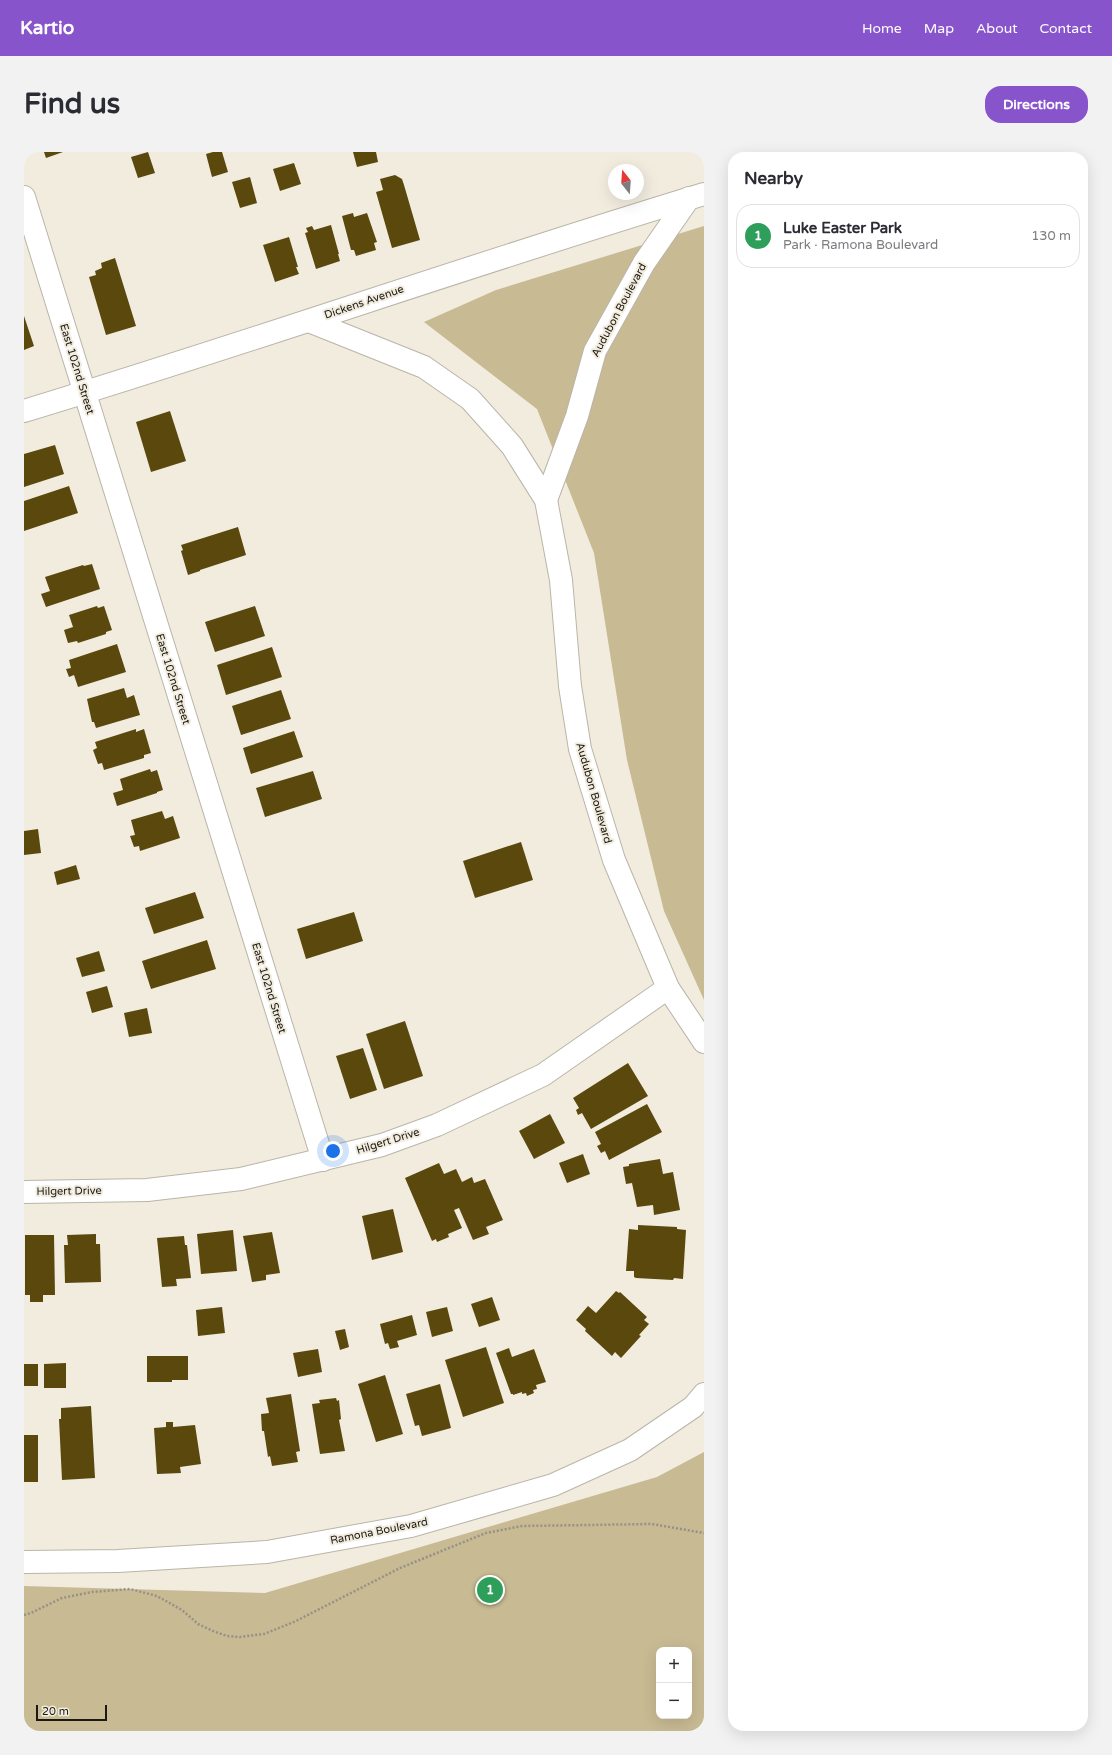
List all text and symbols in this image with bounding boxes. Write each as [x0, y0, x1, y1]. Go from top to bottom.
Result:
text: Kartio [20, 17, 74, 39]
text: Home [862, 20, 902, 37]
text: Map [924, 20, 954, 37]
text: About [976, 20, 1018, 37]
text: Contact [1040, 20, 1092, 37]
button: Directions [985, 86, 1088, 123]
text: Find us [24, 87, 120, 121]
north arrow [608, 164, 644, 200]
text: Nearby [744, 168, 803, 189]
text: Luke Easter Park [783, 219, 902, 237]
text: 1 [754, 228, 762, 244]
text: 130 m [1031, 228, 1071, 244]
text: Park · Ramona Boulevard [783, 237, 938, 253]
street label: Audubon Boulevard [589, 261, 649, 359]
street label: Dickens Avenue [323, 282, 405, 322]
street label: East 102nd Street [57, 322, 97, 416]
street label: East 102nd Street [153, 632, 193, 726]
street label: Audubon Boulevard [573, 741, 615, 845]
street label: East 102nd Street [249, 941, 289, 1035]
street label: Hilgert Drive [355, 1125, 421, 1157]
your location [323, 1141, 343, 1161]
street label: Hilgert Drive [36, 1184, 102, 1198]
street label: Ramona Boulevard [329, 1515, 429, 1547]
pin: 1 [477, 1575, 503, 1605]
map controls [656, 1647, 692, 1719]
button: + [656, 1647, 692, 1683]
button: − [656, 1683, 692, 1719]
scale bar [36, 1703, 107, 1722]
text: 20 m [42, 1705, 69, 1718]

